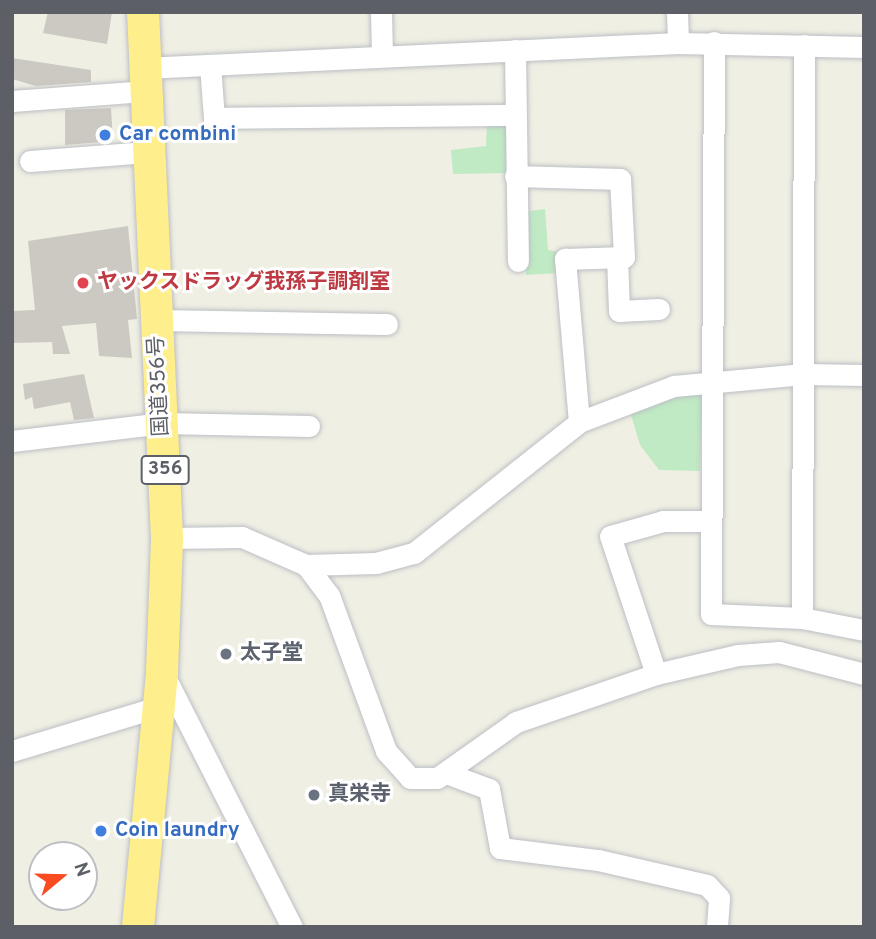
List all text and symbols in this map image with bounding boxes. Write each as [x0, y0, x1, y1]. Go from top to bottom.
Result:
place label: Car combini [119, 122, 236, 148]
marker: Car combini [97, 127, 113, 143]
place label: ヤックスドラッグ我孫子調剤室 [97, 270, 391, 296]
marker: ヤックスドラッグ我孫子調剤室 [75, 275, 91, 291]
street label: 国道356号 [145, 335, 175, 437]
road number: 356 [140, 454, 190, 485]
place label: 太子堂 [240, 641, 303, 667]
marker: 太子堂 [218, 646, 234, 662]
place label: 真栄寺 [328, 782, 391, 808]
marker: 真栄寺 [306, 787, 322, 803]
place label: Coin laundry [115, 818, 240, 844]
marker: Coin laundry [93, 823, 109, 839]
north arrow [28, 841, 98, 911]
text: N [67, 859, 95, 880]

